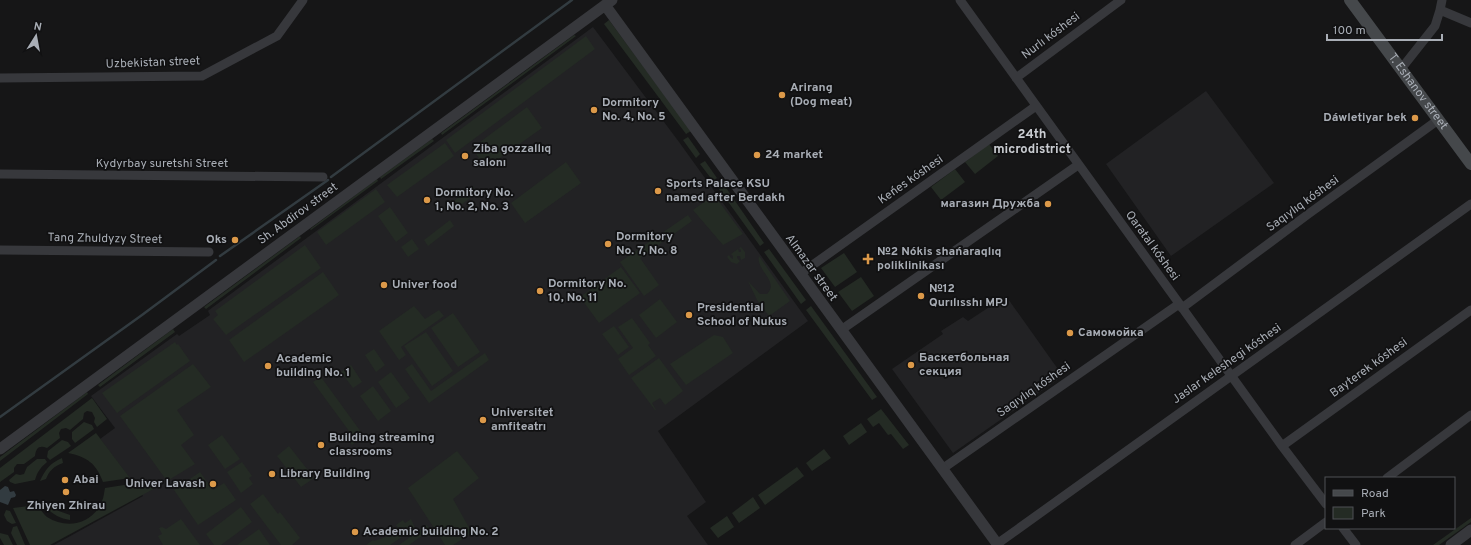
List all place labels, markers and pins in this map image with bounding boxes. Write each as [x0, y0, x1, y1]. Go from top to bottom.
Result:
place label: Arirang (Dog meat) [790, 80, 853, 110]
marker: Arirang (Dog meat) [777, 90, 787, 100]
place label: Dormitory No. 4, No. 5 [602, 95, 666, 125]
marker: Dormitory No. 4, No. 5 [589, 105, 599, 115]
place label: Dáwletiyar bek [1323, 110, 1407, 126]
marker: Dáwletiyar bek [1410, 113, 1420, 123]
place label: Ziba gozzallıq salonı [473, 141, 551, 171]
place label: 24 market [765, 147, 823, 163]
marker: 24 market [752, 150, 762, 160]
marker: Ziba gozzallıq salonı [460, 151, 470, 161]
place label: Sports Palace KSU named after Berdakh [666, 176, 785, 206]
place label: Dormitory No. 1, No. 2, No. 3 [435, 185, 513, 215]
marker: Sports Palace KSU named after Berdakh [653, 186, 663, 196]
marker: Dormitory No. 1, No. 2, No. 3 [422, 195, 432, 205]
place label: магазин Дружба [940, 196, 1040, 212]
marker: магазин Дружба [1043, 199, 1053, 209]
place label: Dormitory No. 7, No. 8 [616, 229, 678, 259]
place label: Oks [206, 232, 227, 248]
marker: Oks [230, 235, 240, 245]
marker: Dormitory No. 7, No. 8 [603, 239, 613, 249]
place label: №2 Nókis shańaraqlıq poliklinikası [877, 244, 1001, 274]
marker: №2 Nókis shańaraqlıq poliklinikası [862, 253, 874, 265]
place label: Dormitory No. 10, No. 11 [548, 276, 626, 306]
place label: Univer food [392, 277, 457, 293]
marker: Univer food [379, 280, 389, 290]
place label: №12 Qurılısshı MPJ [929, 281, 1008, 311]
marker: Dormitory No. 10, No. 11 [535, 286, 545, 296]
marker: №12 Qurılısshı MPJ [916, 291, 926, 301]
place label: Presidential School of Nukus [697, 300, 787, 330]
marker: Presidential School of Nukus [684, 310, 694, 320]
place label: Самомойка [1078, 325, 1144, 341]
marker: Самомойка [1065, 328, 1075, 338]
place label: Баскетбольная секция [919, 350, 1009, 380]
place label: Academic building No. 1 [276, 351, 350, 381]
marker: Баскетбольная секция [906, 360, 916, 370]
marker: Academic building No. 1 [263, 361, 273, 371]
place label: Universitet amfiteatrı [491, 405, 554, 435]
marker: Universitet amfiteatrı [478, 415, 488, 425]
place label: Building streaming classrooms [329, 430, 435, 460]
marker: Building streaming classrooms [316, 440, 326, 450]
place label: Library Building [280, 466, 370, 482]
marker: Library Building [267, 469, 277, 479]
place label: Abai [73, 472, 99, 488]
marker: Abai [60, 475, 70, 485]
place label: Univer Lavash [125, 476, 205, 492]
marker: Univer Lavash [208, 479, 218, 489]
marker: Zhiyen Zhirau [61, 487, 71, 497]
place label: Zhiyen Zhirau [27, 498, 105, 514]
place label: Academic building No. 2 [363, 524, 499, 540]
marker: Academic building No. 2 [350, 527, 360, 537]

